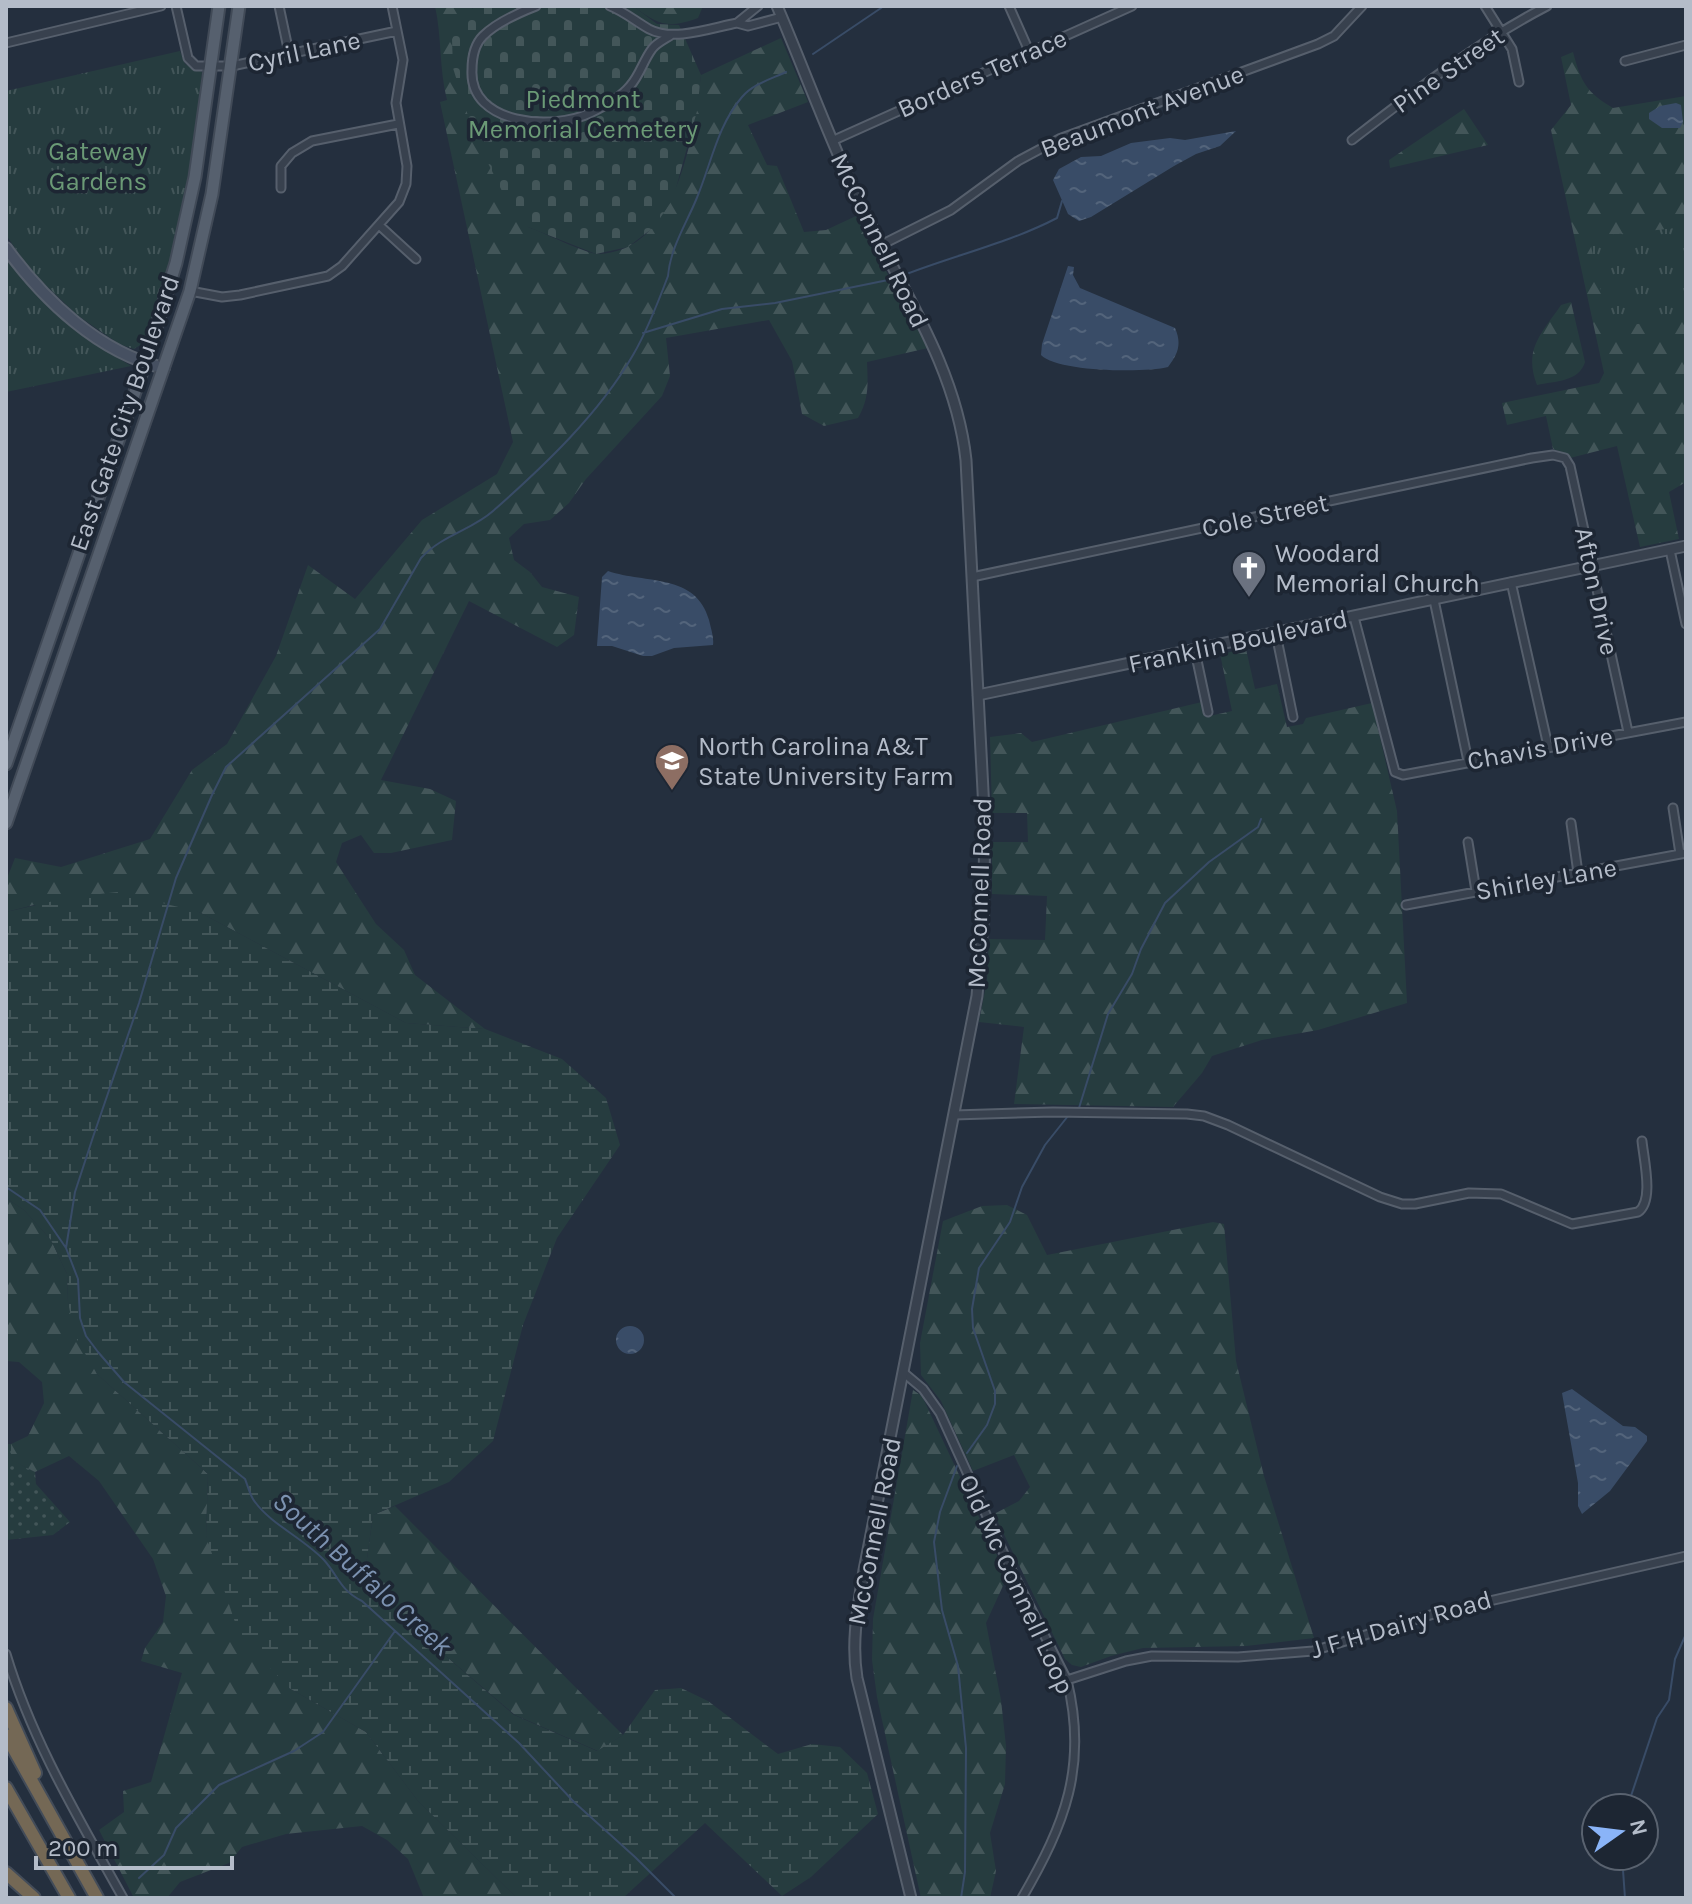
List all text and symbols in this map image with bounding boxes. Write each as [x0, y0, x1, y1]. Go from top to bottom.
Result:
street label: Pine Street [1387, 21, 1510, 120]
street label: Borders Terrace [893, 22, 1072, 125]
street label: Cyril Lane [245, 24, 363, 79]
street label: Beaumont Avenue [1036, 58, 1248, 165]
park label: Piedmont Memorial Cemetery [468, 84, 698, 145]
park label: Gateway Gardens [48, 136, 148, 197]
street label: McConnell Road [824, 148, 935, 333]
street label: East Gate City Boulevard [63, 271, 186, 555]
street label: Cole Street [1199, 487, 1331, 544]
street label: Afton Drive [1568, 524, 1625, 658]
place label: Woodard Memorial Church [1275, 538, 1480, 599]
church icon: Woodard Memorial Church [1230, 549, 1268, 599]
street label: Franklin Boulevard [1126, 603, 1351, 680]
street label: Chavis Drive [1465, 720, 1615, 777]
place label: North Carolina A&T State University Farm [698, 731, 954, 792]
school or university icon: North Carolina A&T State University Farm [653, 742, 691, 792]
street label: McConnell Road [961, 797, 998, 989]
street label: Shirley Lane [1473, 852, 1619, 907]
street label: McConnell Road [841, 1434, 908, 1628]
street label: Old Mc Connell Loop [952, 1470, 1081, 1699]
water label: South Buffalo Creek [266, 1484, 459, 1663]
street label: J F H Dairy Road [1307, 1584, 1495, 1665]
north arrow [1580, 1792, 1660, 1872]
text: N [1624, 1817, 1653, 1838]
scale bar [36, 1820, 232, 1870]
text: 200 m [48, 1834, 119, 1862]

